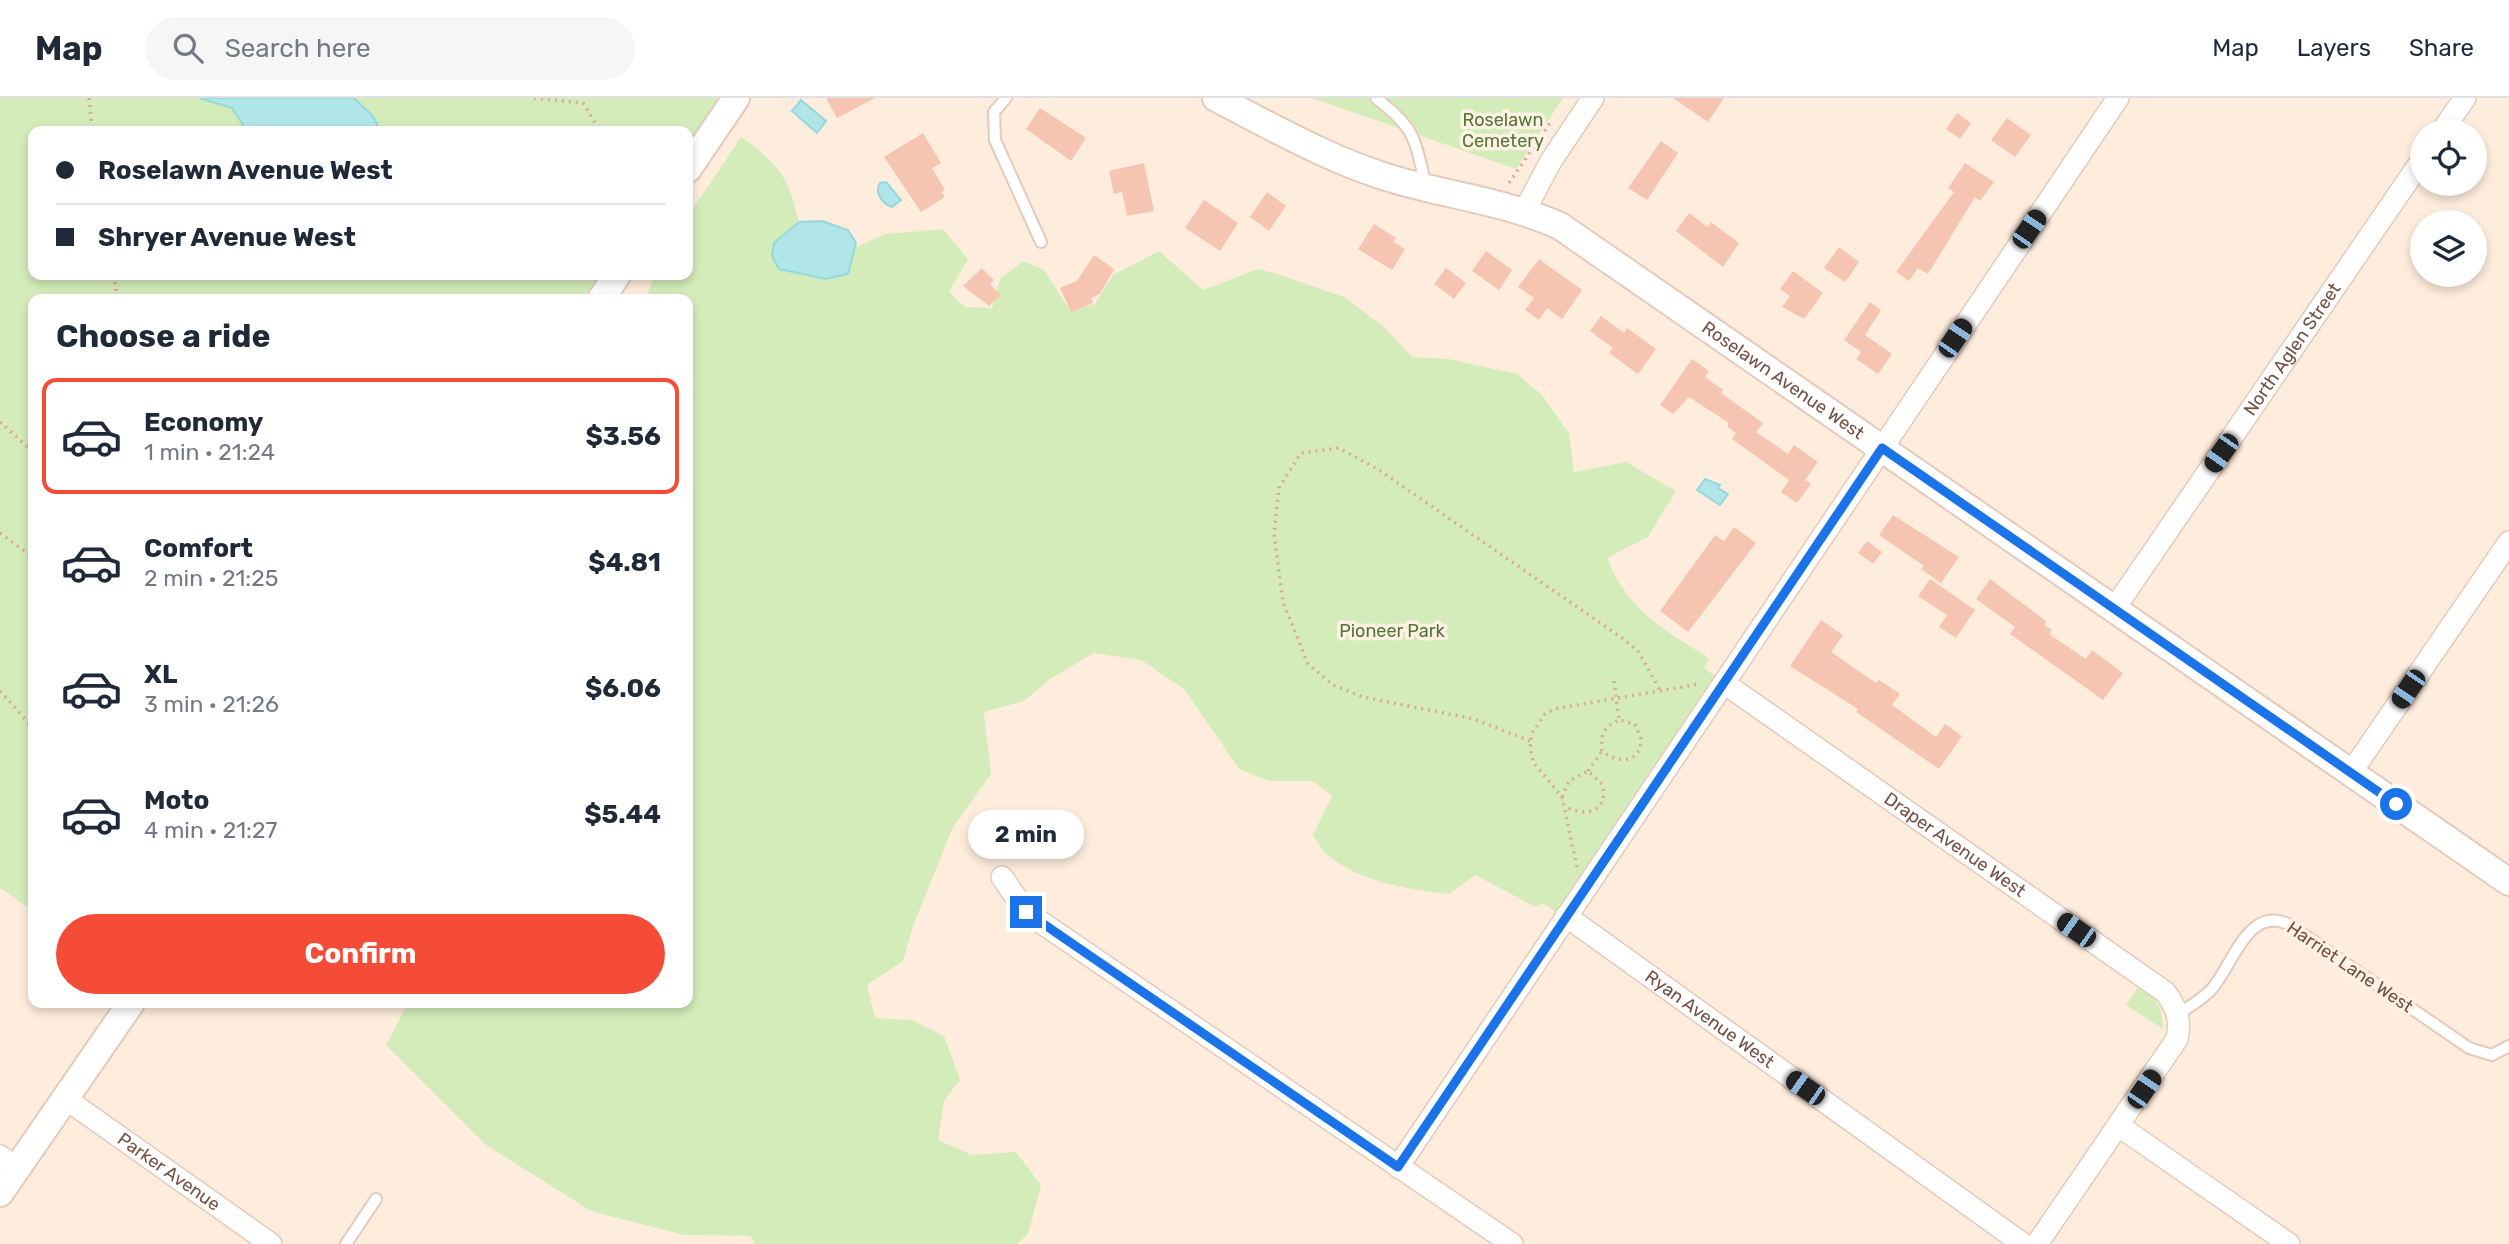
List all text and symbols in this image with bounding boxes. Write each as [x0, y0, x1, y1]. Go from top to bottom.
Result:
search box [145, 17, 635, 80]
text: Map [35, 29, 103, 68]
icon: search [169, 29, 207, 67]
text: Search here [225, 33, 370, 64]
text: Map [2212, 34, 2259, 62]
text: Layers [2297, 34, 2371, 62]
text: Share [2409, 34, 2474, 62]
park label: Roselawn Cemetery [1462, 109, 1544, 152]
map controls [2410, 119, 2487, 287]
button: locate [2410, 119, 2487, 196]
text: Roselawn Avenue West [98, 155, 393, 186]
car [2009, 206, 2050, 252]
button: layers [2410, 210, 2487, 287]
text: Shryer Avenue West [98, 222, 356, 253]
street label: North Aglen Street [2239, 279, 2345, 420]
car [1935, 315, 1976, 361]
street label: Roselawn Avenue West [1698, 316, 1869, 444]
text: Choose a ride [56, 317, 270, 355]
icon: car [60, 405, 123, 468]
text: Economy [144, 407, 263, 438]
text: $3.56 [585, 421, 661, 452]
car [2201, 430, 2242, 476]
text: 1 min · 21:24 [144, 438, 275, 466]
icon: car [60, 531, 123, 594]
text: Comfort [144, 533, 253, 564]
text: $4.81 [588, 547, 661, 578]
text: 2 min · 21:25 [144, 564, 278, 592]
park label: Pioneer Park [1339, 620, 1446, 642]
icon: car [60, 657, 123, 720]
text: XL [144, 659, 177, 690]
car [2388, 666, 2429, 712]
text: $6.06 [585, 673, 661, 704]
text: 3 min · 21:26 [144, 690, 279, 718]
icon: car [60, 783, 123, 846]
text: Moto [144, 785, 209, 816]
street label: Draper Avenue West [1880, 788, 2030, 902]
route start [2380, 788, 2412, 820]
text: $5.44 [584, 799, 661, 830]
callout: 2 min [968, 810, 1084, 860]
text: 4 min · 21:27 [144, 816, 277, 844]
text: 2 min [995, 820, 1057, 848]
route end [1010, 896, 1042, 928]
car [2053, 909, 2100, 951]
button: Confirm [56, 914, 665, 994]
street label: Harriet Lane West [2283, 917, 2417, 1017]
street label: Ryan Avenue West [1641, 965, 1779, 1073]
car [2124, 1066, 2165, 1112]
car [1782, 1067, 1829, 1109]
street label: Parker Avenue [113, 1128, 224, 1216]

